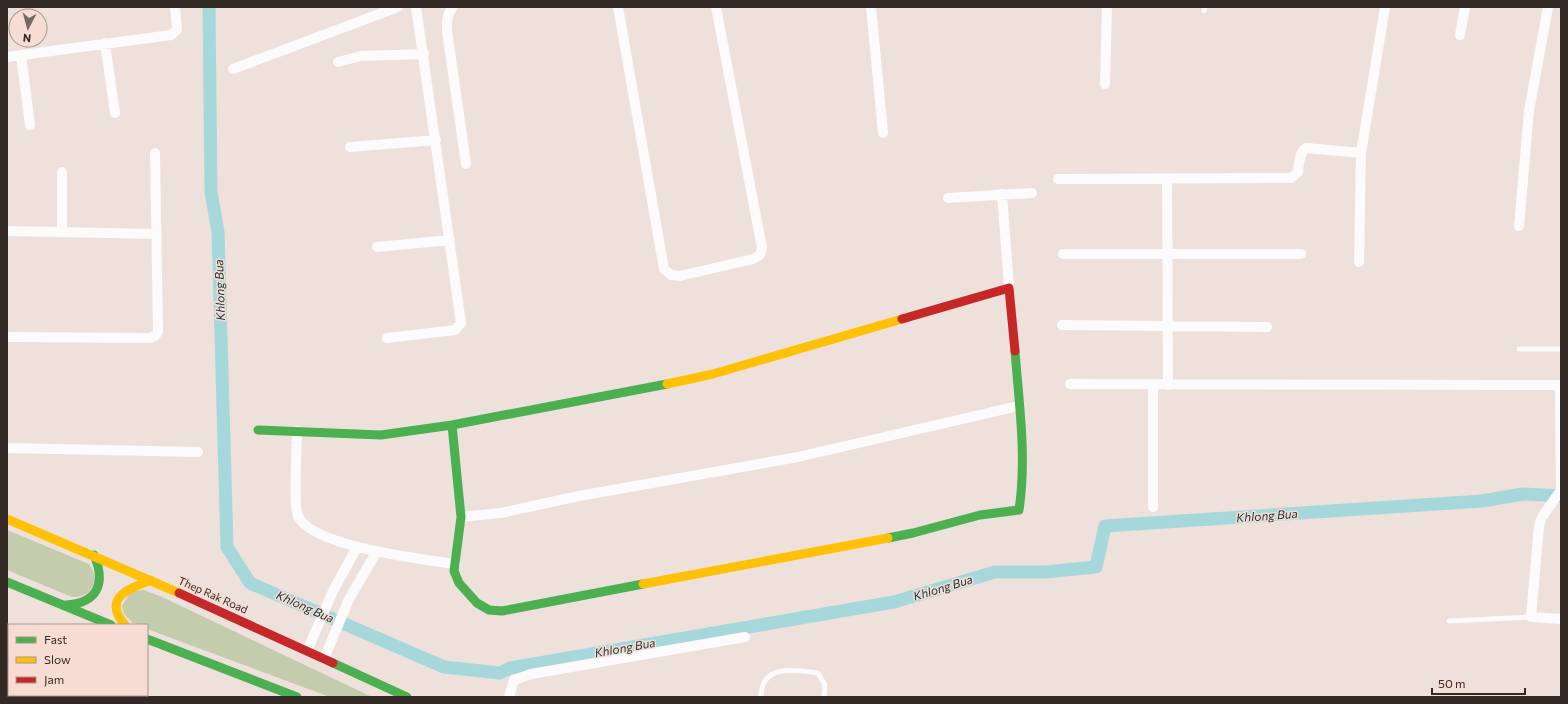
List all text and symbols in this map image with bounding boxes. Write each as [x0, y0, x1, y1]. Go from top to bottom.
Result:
north arrow [8, 8, 48, 48]
text: N [22, 32, 32, 45]
water label: Khlong Bua [211, 259, 227, 321]
water label: Khlong Bua [1236, 506, 1298, 524]
water label: Khlong Bua [911, 571, 974, 603]
street label: Thep Rak Road [176, 573, 250, 616]
water label: Khlong Bua [274, 587, 336, 625]
legend [8, 624, 148, 696]
text: Fast [44, 632, 67, 646]
water label: Khlong Bua [593, 635, 656, 659]
text: Slow [44, 652, 71, 666]
scale bar [1432, 670, 1525, 696]
text: Jam [44, 672, 64, 687]
text: 50 m [1438, 676, 1466, 690]

